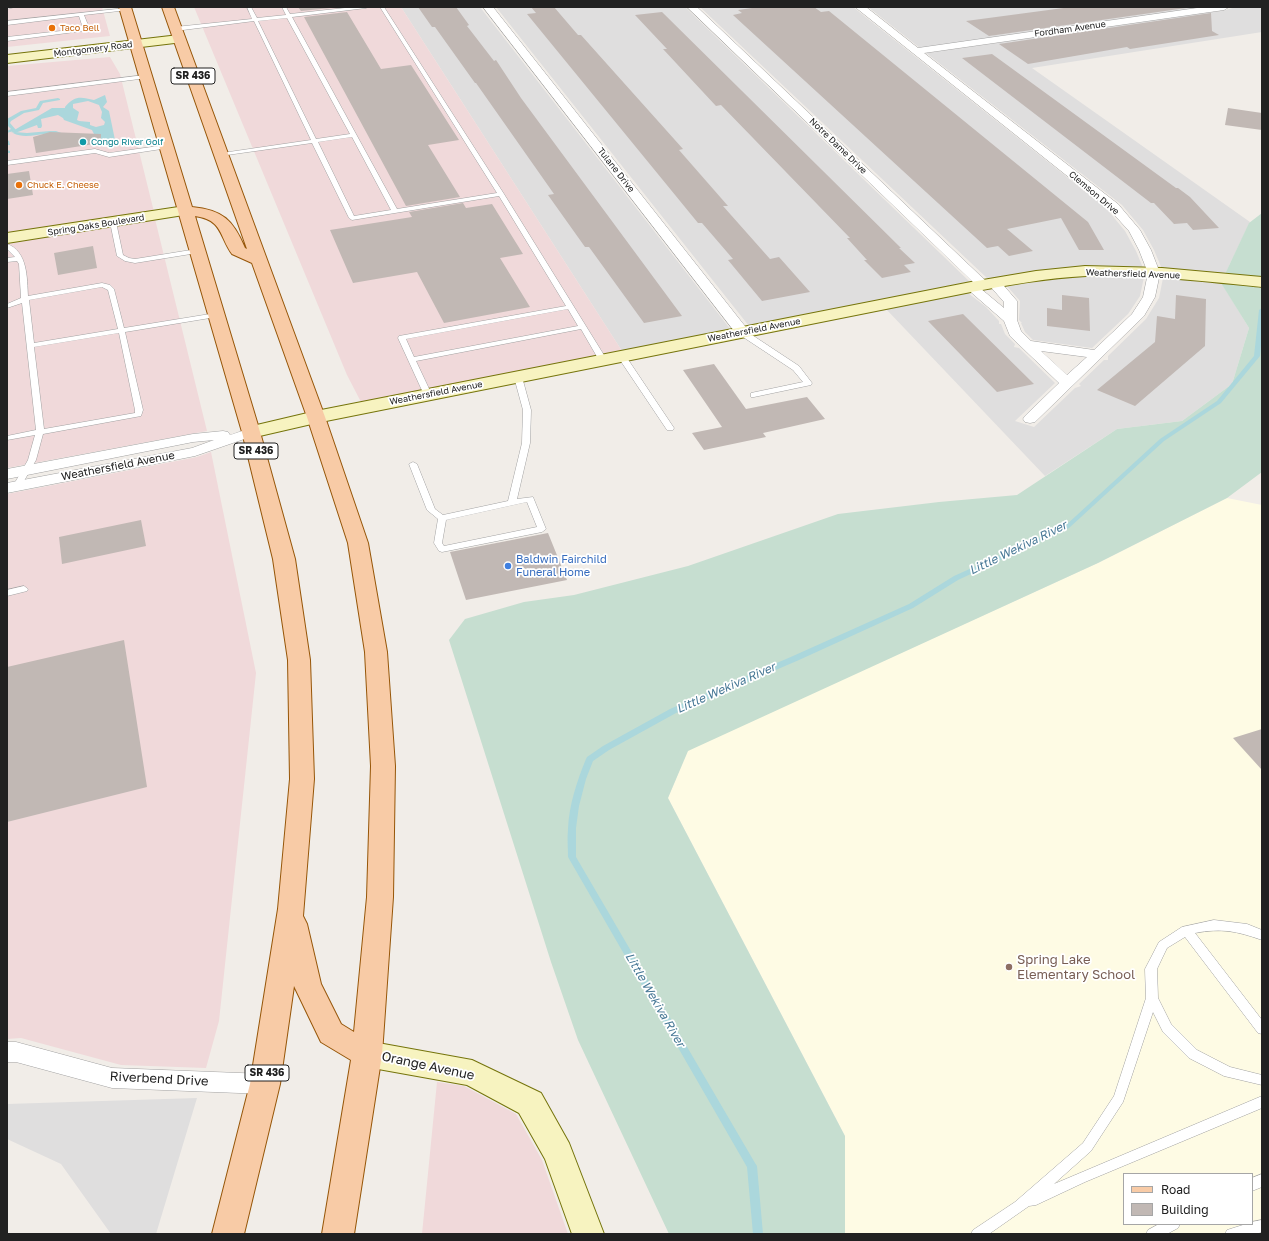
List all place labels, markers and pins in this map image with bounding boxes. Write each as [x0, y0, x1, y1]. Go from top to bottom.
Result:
marker: Taco Bell [47, 23, 57, 33]
place label: Taco Bell [60, 23, 99, 33]
marker: Congo River Golf [78, 137, 88, 147]
place label: Congo River Golf [91, 137, 163, 147]
marker: Chuck E. Cheese [14, 180, 24, 190]
place label: Chuck E. Cheese [27, 180, 99, 190]
place label: Baldwin Fairchild Funeral Home [516, 553, 607, 579]
marker: Baldwin Fairchild Funeral Home [503, 561, 513, 571]
place label: Spring Lake Elementary School [1017, 952, 1135, 983]
marker: Spring Lake Elementary School [1004, 962, 1014, 972]

